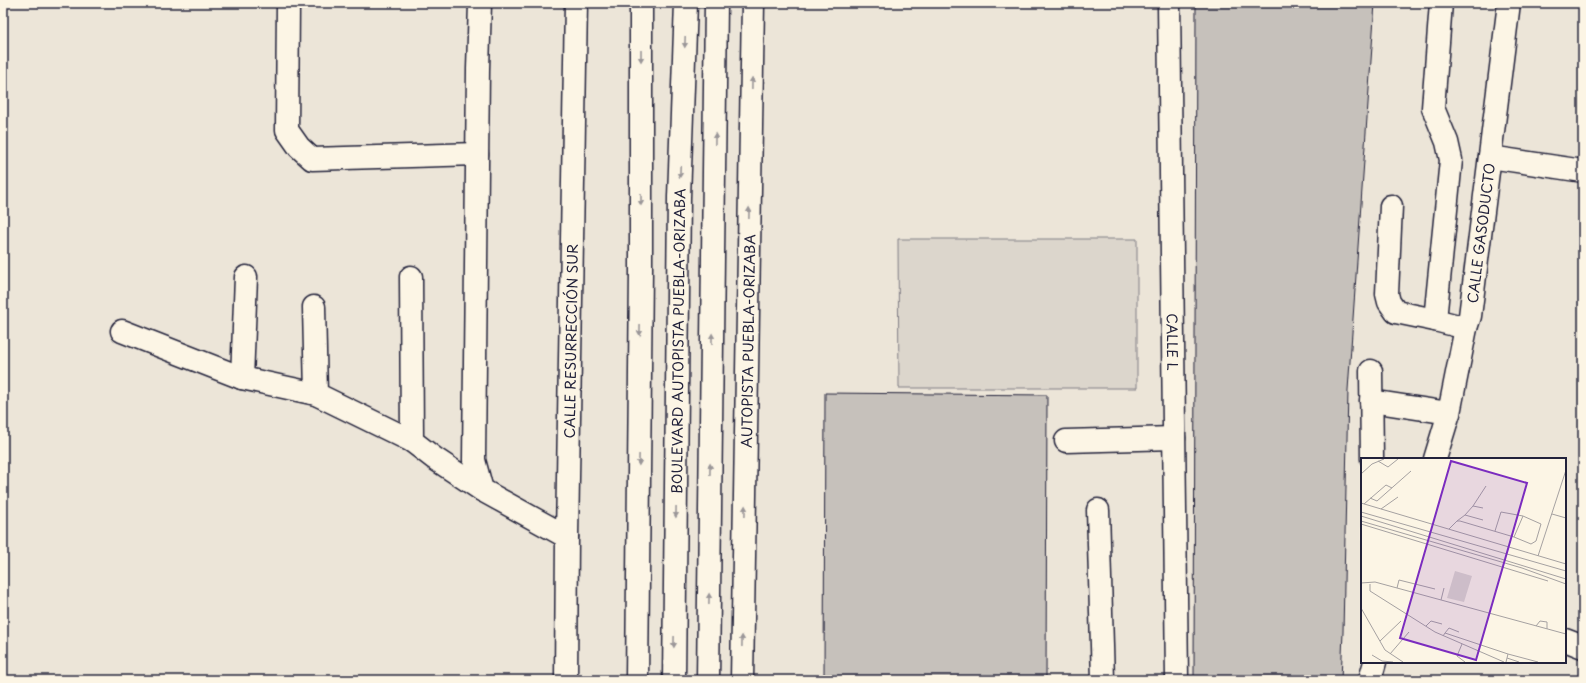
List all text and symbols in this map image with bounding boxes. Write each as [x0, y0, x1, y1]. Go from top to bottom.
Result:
one-way arrow [681, 36, 688, 48]
one-way arrow [638, 50, 644, 63]
one-way arrow [748, 77, 755, 89]
one-way arrow [711, 133, 718, 145]
street label: CALLE GASODUCTO [1461, 162, 1499, 304]
one-way arrow [676, 166, 683, 178]
street label: BOULEVARD AUTOPISTA PUEBLA-ORIZABA [665, 187, 690, 494]
one-way arrow [638, 194, 644, 207]
one-way arrow [746, 207, 753, 219]
street label: AUTOPISTA PUEBLA-ORIZABA [735, 234, 760, 448]
street label: CALLE RESURRECCIÓN SUR [558, 244, 582, 438]
street label: CALLE L [1162, 313, 1184, 371]
one-way arrow [637, 324, 643, 337]
one-way arrow [709, 332, 715, 345]
one-way arrow [636, 454, 642, 467]
inset map [1361, 458, 1566, 663]
one-way arrow [707, 462, 713, 475]
one-way arrow [741, 505, 748, 517]
one-way arrow [673, 506, 679, 519]
one-way arrow [706, 592, 712, 605]
one-way arrow [739, 635, 746, 647]
one-way arrow [671, 636, 677, 649]

